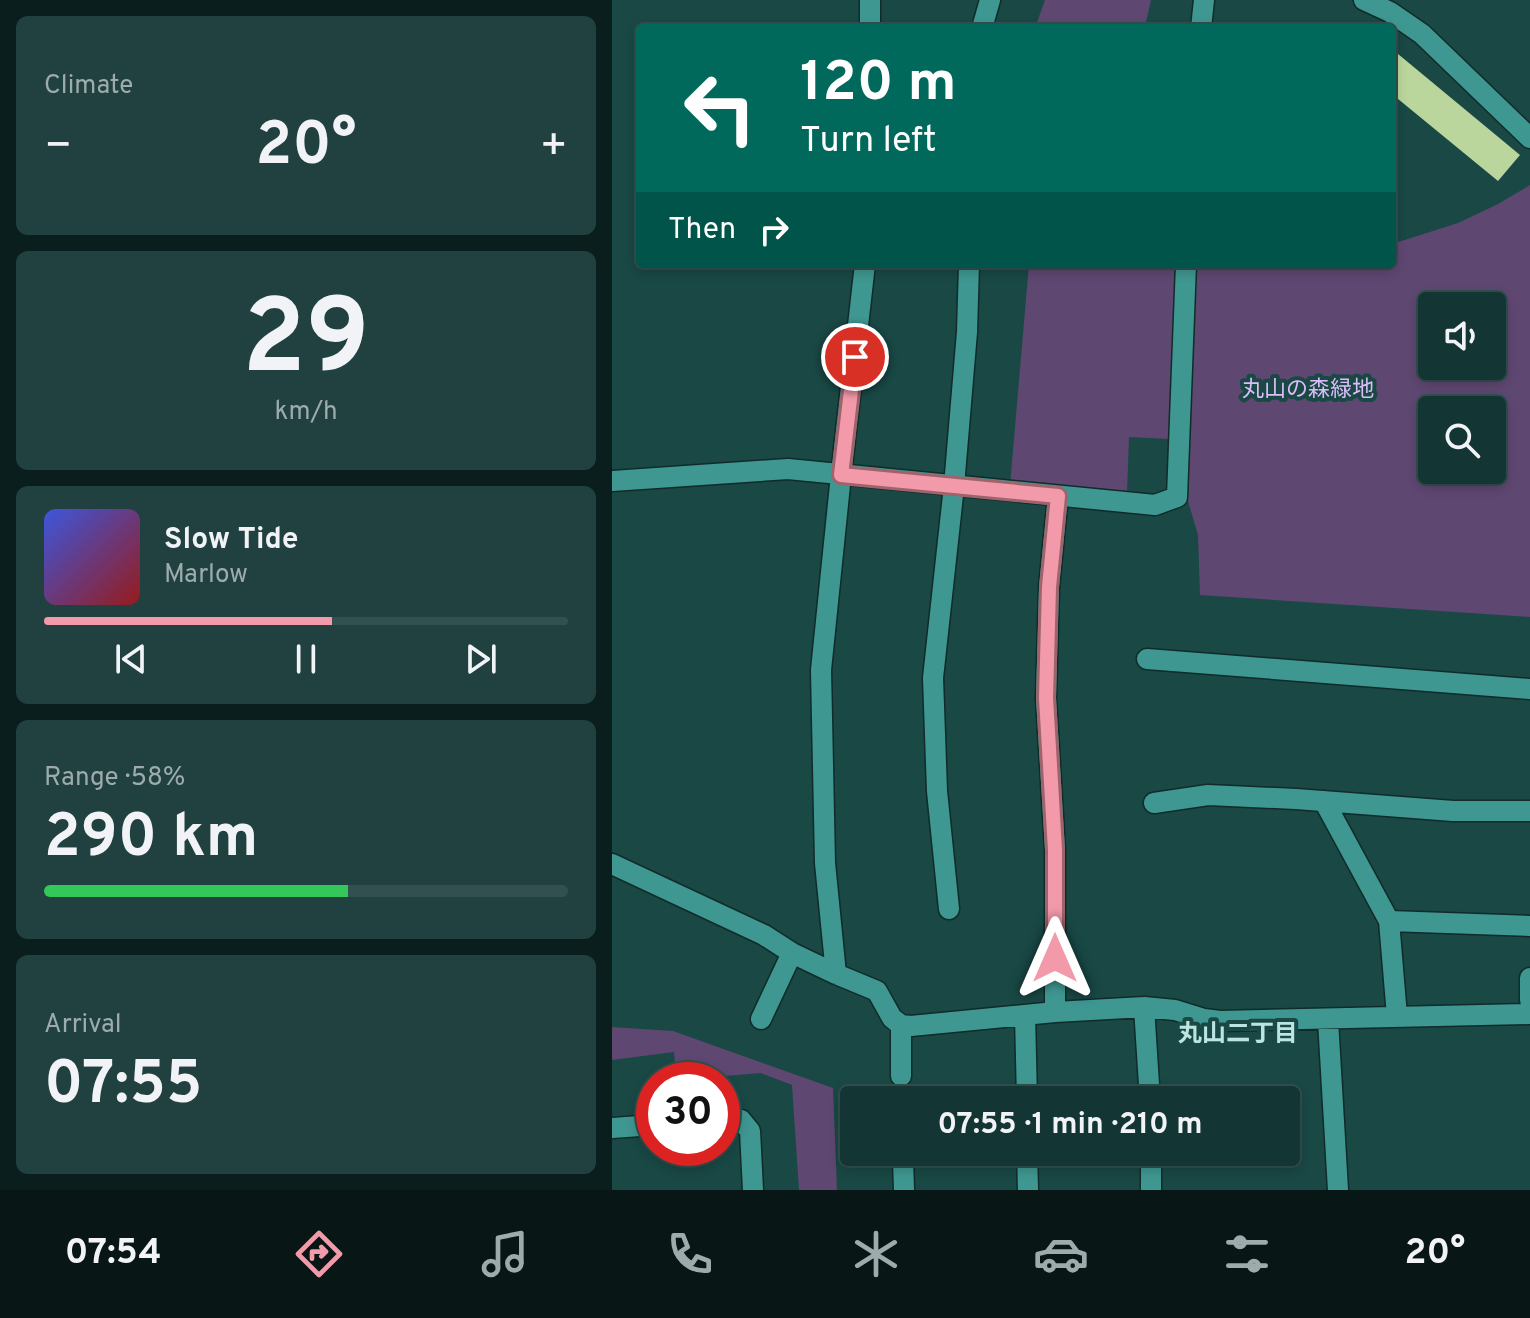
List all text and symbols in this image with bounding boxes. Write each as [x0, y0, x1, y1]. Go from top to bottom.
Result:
text: 120 m [800, 50, 957, 120]
icon: left [668, 56, 772, 160]
text: Climate [44, 70, 133, 103]
text: 20° [255, 110, 357, 186]
text: Turn left [800, 119, 937, 165]
text: − [44, 120, 72, 176]
text: + [540, 120, 568, 176]
icon: right [752, 208, 796, 252]
text: Then [668, 212, 736, 249]
text: 29 [242, 278, 370, 410]
map controls [1418, 292, 1506, 484]
button: sound [1418, 292, 1506, 380]
pin [821, 323, 889, 391]
icon: arrive [833, 335, 877, 379]
park label: 丸山の森緑地 [1242, 377, 1374, 404]
text: km/h [274, 396, 338, 429]
button: search [1418, 396, 1506, 484]
text: Slow Tide [164, 522, 298, 559]
text: Marlow [164, 559, 248, 592]
icon: previous [109, 637, 153, 681]
icon: pause [284, 637, 328, 681]
icon: next [459, 637, 503, 681]
text: Range · 58% [44, 762, 185, 795]
text: 290 km [44, 802, 258, 878]
position arrow [1013, 916, 1097, 1000]
text: Arrival [44, 1009, 122, 1042]
district label: 丸山二丁目 [1178, 1020, 1298, 1050]
text: 07:55 [44, 1049, 203, 1125]
speed limit sign: 30 [636, 1062, 740, 1166]
text: 07:55 · 1 min · 210 m [937, 1107, 1203, 1144]
icon: directions [291, 1226, 347, 1282]
icon: music [477, 1226, 533, 1282]
icon: phone [662, 1226, 718, 1282]
icon: climate [848, 1226, 904, 1282]
icon: car [1033, 1226, 1089, 1282]
icon: filters [1219, 1226, 1275, 1282]
text: 07:54 [65, 1231, 162, 1277]
text: 20° [1405, 1231, 1465, 1277]

